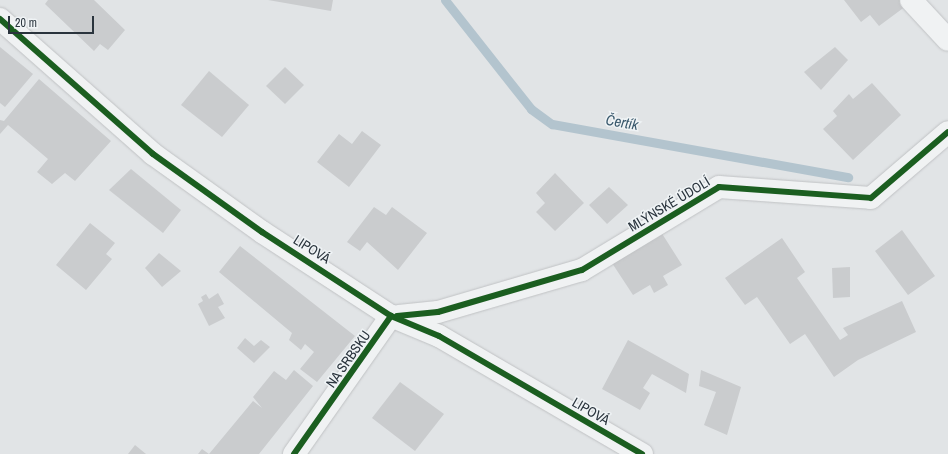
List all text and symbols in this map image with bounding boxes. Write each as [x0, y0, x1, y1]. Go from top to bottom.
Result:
scale bar [10, 8, 96, 34]
text: 20 m [15, 15, 37, 31]
water label: Čertík [604, 110, 640, 134]
street label: MLÝNSKÉ ÚDOLÍ [625, 173, 713, 235]
street label: LIPOVÁ [290, 231, 334, 267]
street label: NA SRBSKU [322, 327, 374, 391]
street label: LIPOVÁ [569, 394, 613, 428]

